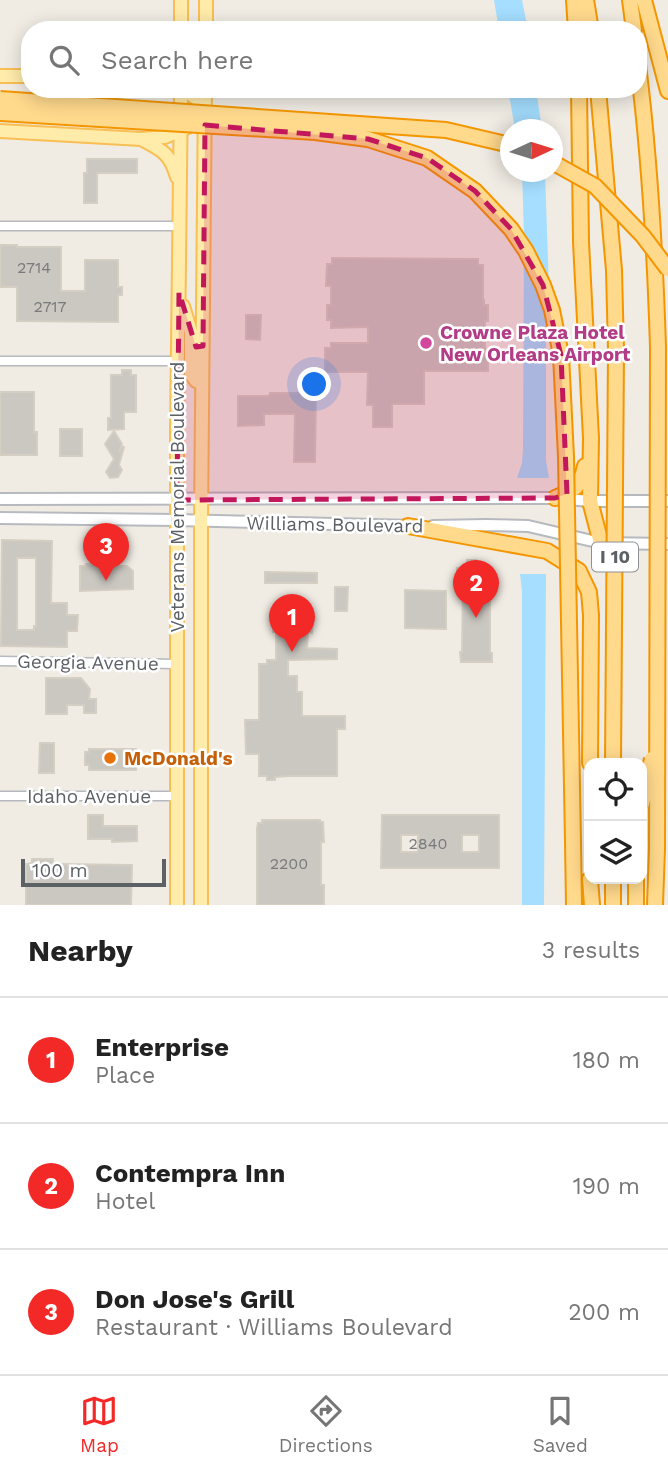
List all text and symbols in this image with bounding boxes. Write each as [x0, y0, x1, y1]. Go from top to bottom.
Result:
search box [21, 21, 647, 98]
icon: search [45, 41, 83, 79]
text: Search here [101, 45, 253, 75]
north arrow [500, 119, 563, 182]
house number: 2714 [17, 258, 51, 277]
house number: 2717 [33, 297, 67, 316]
place label: Crowne Plaza Hotel New Orleans Airport [440, 321, 631, 366]
marker: Crowne Plaza Hotel New Orleans Airport [418, 335, 434, 351]
street label: Veterans Memorial Boulevard [166, 361, 189, 633]
your location [297, 367, 331, 401]
street label: Williams Boulevard [246, 511, 424, 538]
pin: 3 [83, 523, 129, 581]
road number: I 10 [592, 542, 638, 572]
pin: 2 [453, 560, 499, 618]
pin: 1 [269, 594, 315, 652]
street label: Georgia Avenue [17, 650, 159, 675]
place label: McDonald's [124, 747, 233, 770]
marker: McDonald's [102, 750, 118, 766]
map controls [584, 758, 647, 884]
button: locate [584, 758, 647, 821]
street label: Idaho Avenue [27, 785, 151, 808]
button: layers [584, 821, 647, 884]
house number: 2840 [409, 834, 447, 853]
house number: 2200 [270, 854, 308, 873]
scale bar [21, 856, 166, 888]
text: 100 m [32, 859, 88, 882]
text: Nearby [28, 933, 133, 968]
text: 3 results [542, 937, 640, 964]
text: Enterprise [95, 1032, 229, 1062]
text: 1 [46, 1047, 56, 1074]
text: 180 m [573, 1047, 640, 1074]
text: Place [95, 1062, 155, 1089]
text: Contempra Inn [95, 1158, 285, 1188]
text: 2 [44, 1173, 58, 1200]
text: 190 m [573, 1173, 640, 1200]
text: Hotel [95, 1188, 155, 1215]
text: Don Jose's Grill [95, 1284, 294, 1314]
text: 3 [44, 1299, 58, 1326]
text: 200 m [568, 1299, 640, 1326]
text: Restaurant · Williams Boulevard [95, 1314, 453, 1341]
tab: Map [80, 1392, 119, 1457]
tab: Directions [279, 1392, 373, 1457]
tab: Saved [533, 1392, 588, 1457]

